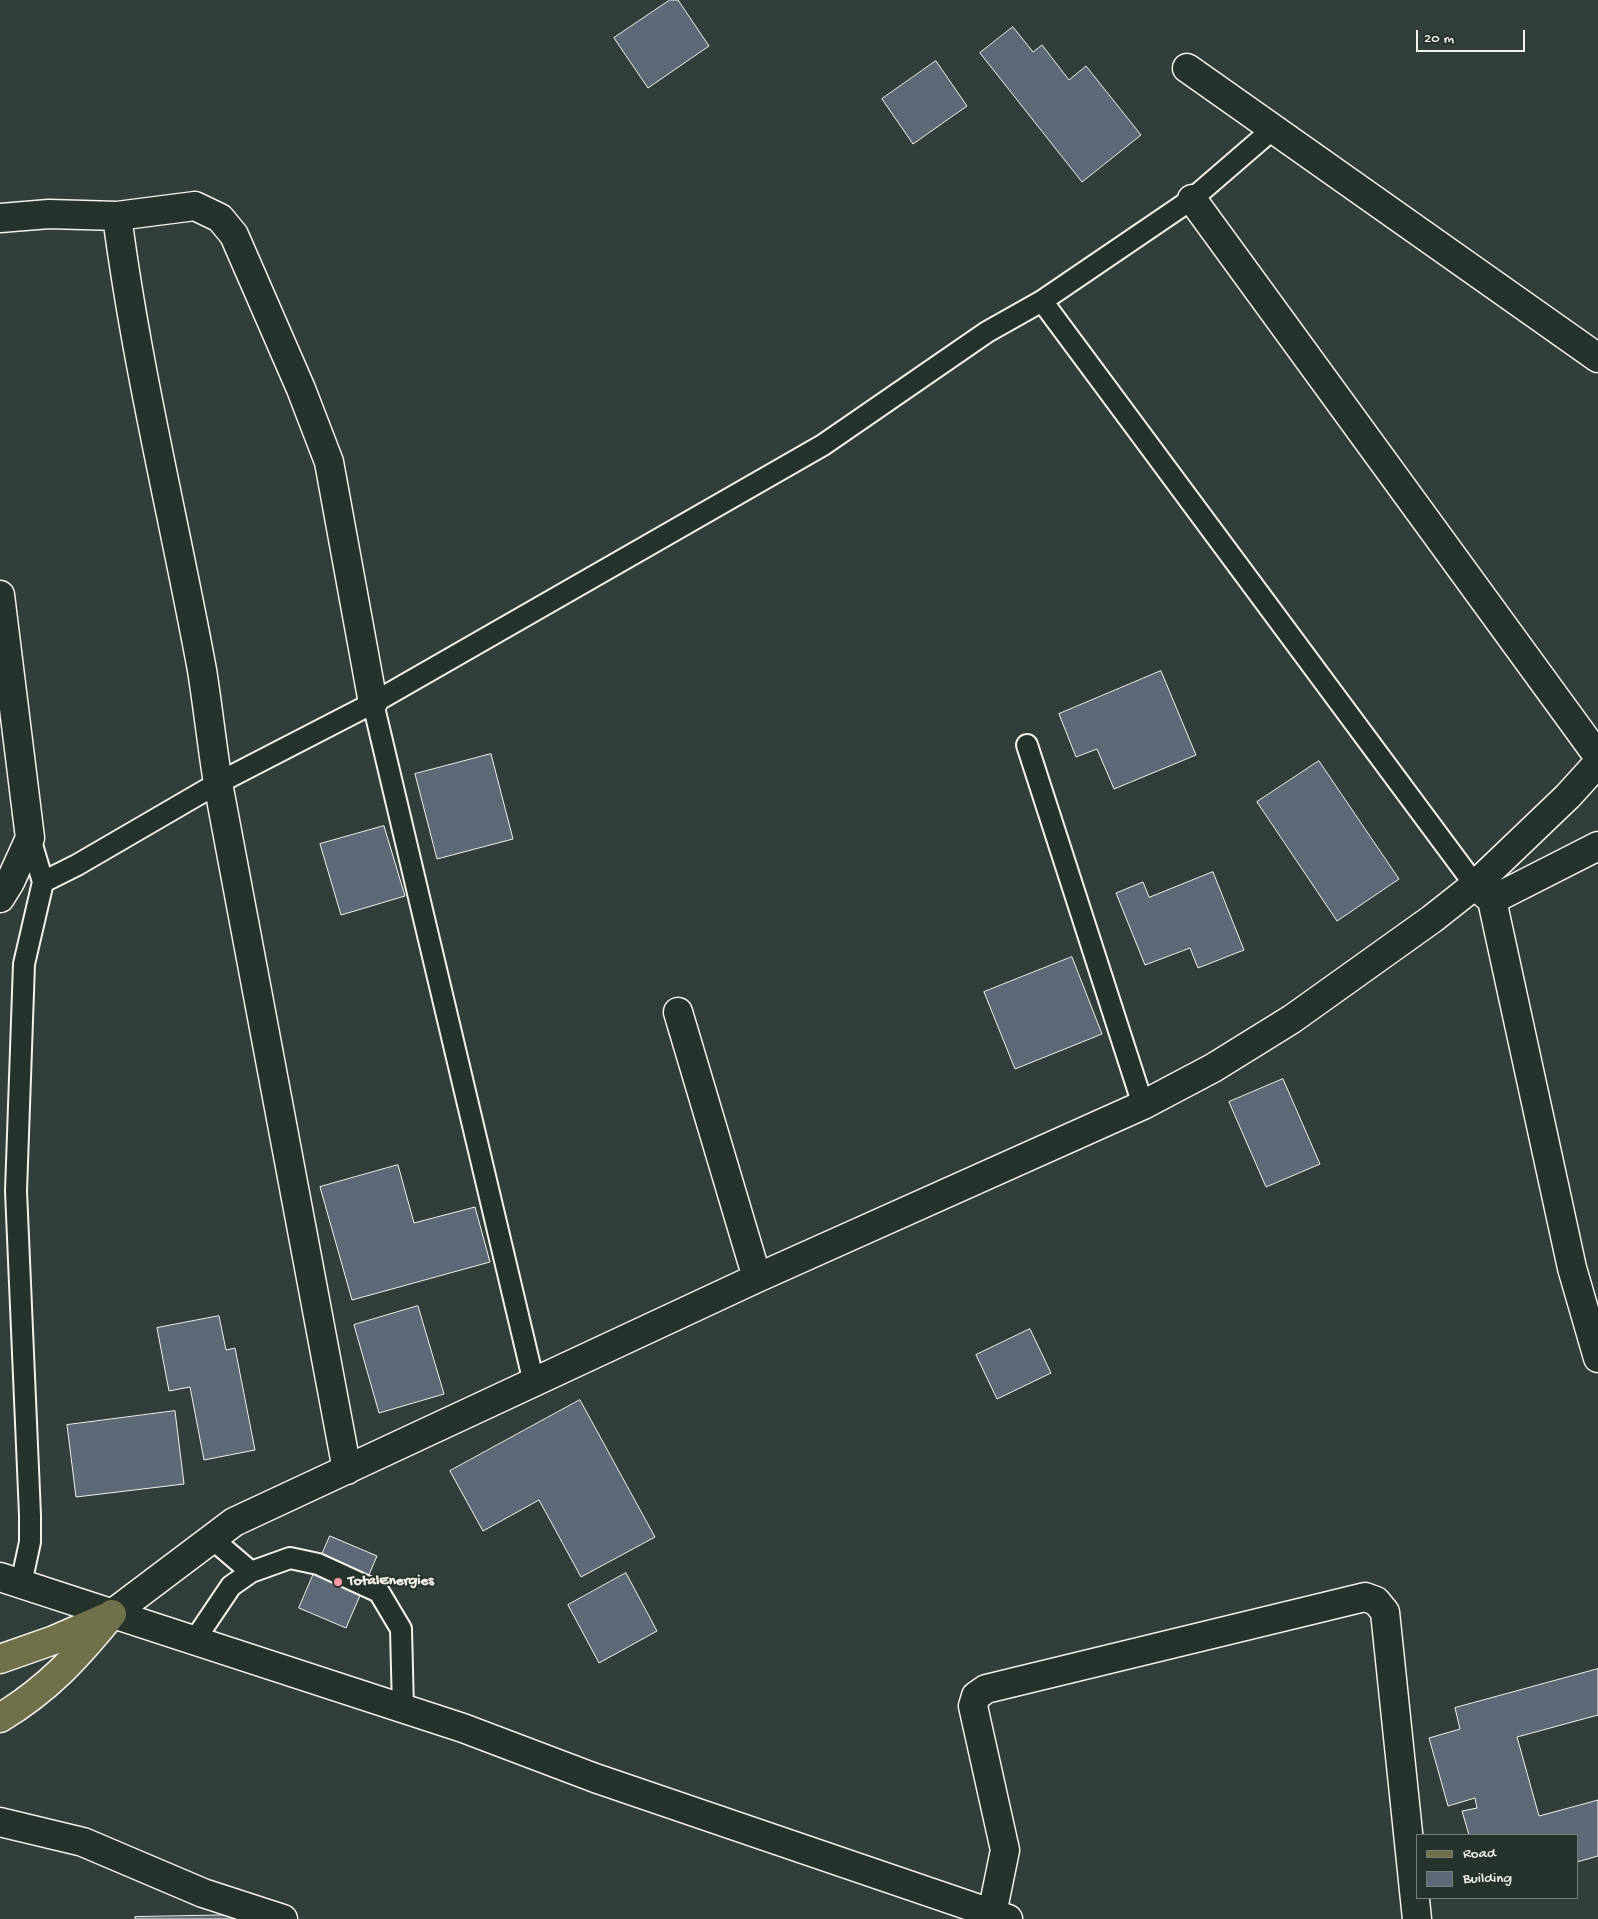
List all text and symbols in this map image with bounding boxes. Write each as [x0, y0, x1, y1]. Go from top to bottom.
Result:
scale bar [1418, 20, 1527, 52]
text: 20 m [1424, 30, 1454, 48]
place label: TotalEnergies [348, 1573, 434, 1591]
marker: TotalEnergies [332, 1576, 344, 1588]
legend [1416, 1834, 1578, 1899]
text: Road [1463, 1845, 1496, 1863]
text: Building [1463, 1870, 1512, 1888]

